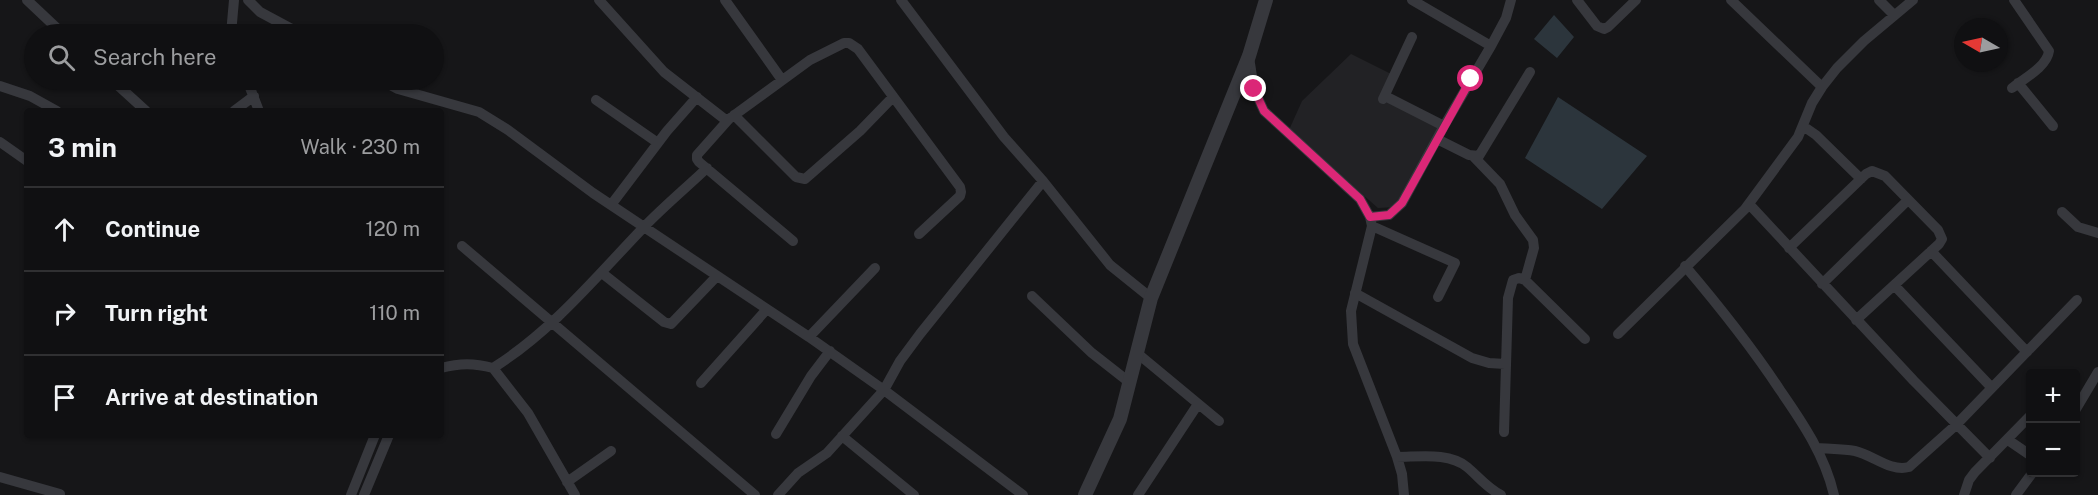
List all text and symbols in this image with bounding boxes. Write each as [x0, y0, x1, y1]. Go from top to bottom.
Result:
north arrow [1954, 18, 2008, 72]
search box [24, 24, 444, 90]
icon: search [45, 41, 78, 74]
text: Search here [93, 44, 217, 70]
route start [1457, 65, 1483, 91]
route end [1240, 75, 1266, 101]
text: 3 min [48, 132, 117, 163]
text: Walk · 230 m [301, 135, 420, 159]
icon: ahead [48, 213, 81, 246]
text: Continue [105, 216, 200, 242]
text: 120 m [366, 217, 420, 241]
icon: right [48, 297, 81, 330]
text: Turn right [105, 300, 208, 326]
text: 110 m [369, 301, 420, 325]
map controls [2026, 369, 2080, 477]
button: + [2026, 369, 2080, 423]
icon: arrive [48, 381, 81, 414]
text: Arrive at destination [105, 384, 318, 410]
button: − [2026, 423, 2080, 477]

